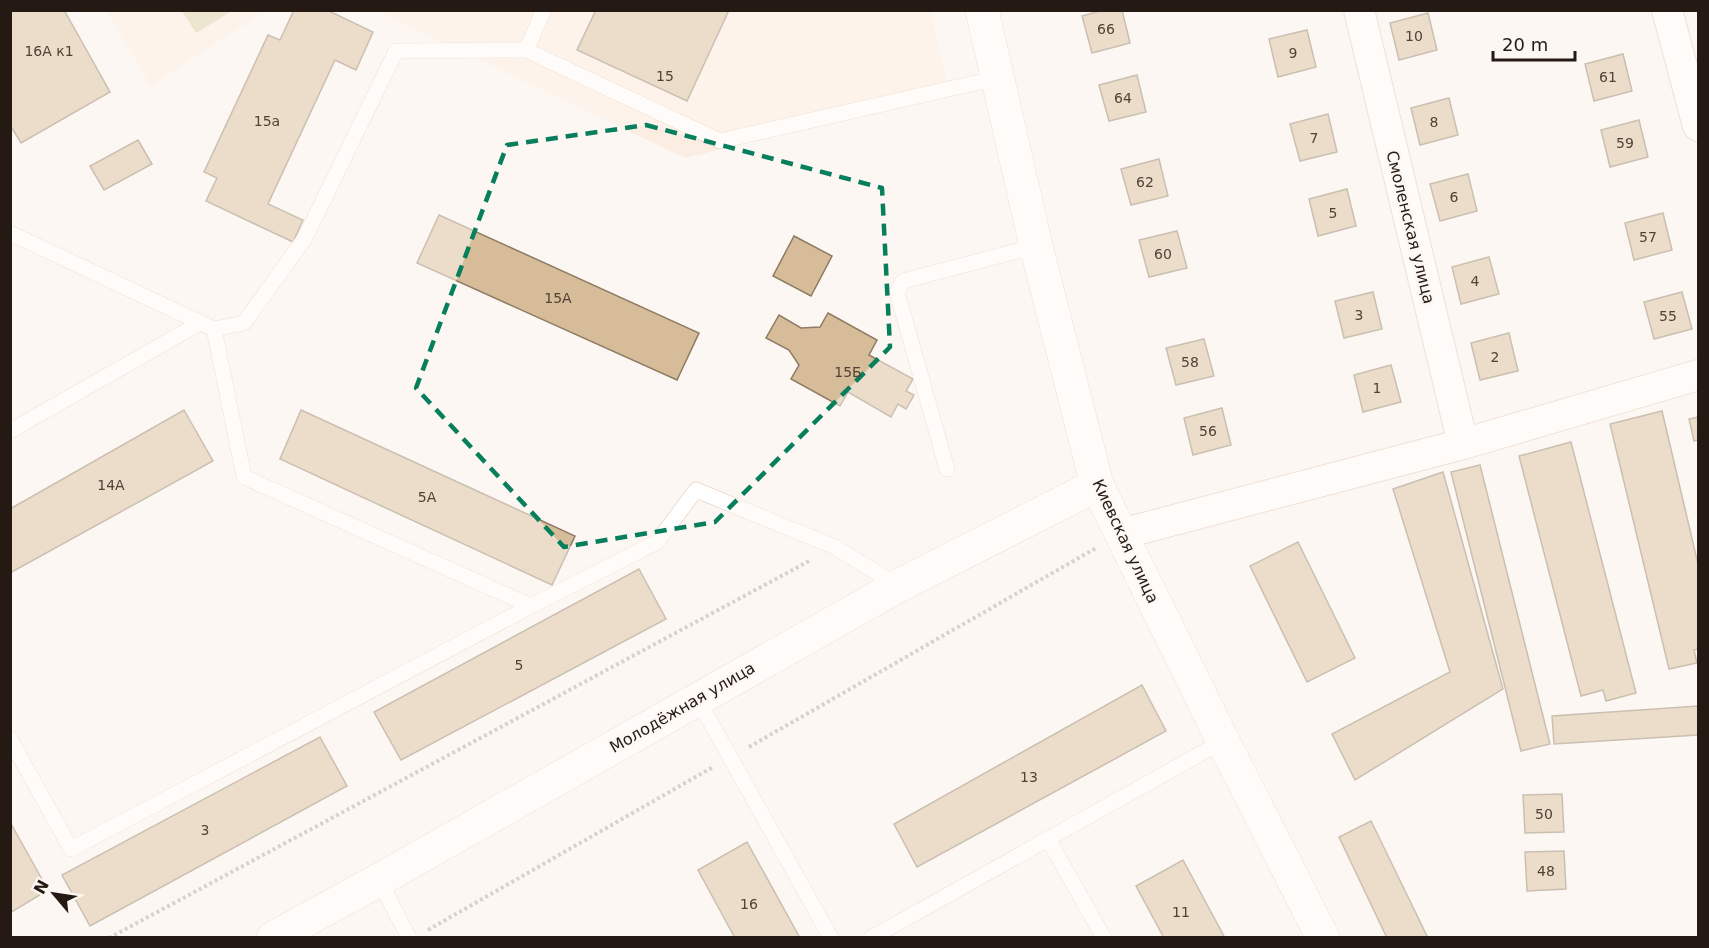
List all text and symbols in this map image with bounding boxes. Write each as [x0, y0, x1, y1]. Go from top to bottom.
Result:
house number: 66 [1097, 21, 1115, 37]
scale bar [1493, 24, 1576, 62]
house number: 10 [1405, 28, 1423, 44]
text: 20 m [1502, 34, 1548, 55]
house number: 16А к1 [24, 43, 74, 59]
house number: 9 [1289, 45, 1297, 61]
house number: 15 [656, 68, 674, 84]
house number: 61 [1599, 69, 1617, 85]
house number: 64 [1114, 90, 1132, 106]
house number: 15a [254, 113, 280, 129]
house number: 8 [1430, 114, 1438, 130]
house number: 7 [1310, 130, 1318, 146]
house number: 59 [1616, 135, 1634, 151]
street label: Смоленская улица [1382, 148, 1439, 306]
house number: 62 [1136, 174, 1154, 190]
house number: 6 [1450, 189, 1459, 205]
house number: 5 [1329, 205, 1337, 221]
house number: 57 [1639, 229, 1657, 245]
house number: 60 [1154, 246, 1172, 262]
house number: 4 [1471, 273, 1480, 289]
house number: 15А [544, 290, 572, 306]
house number: 3 [1355, 307, 1363, 323]
house number: 55 [1659, 308, 1677, 324]
house number: 2 [1491, 349, 1499, 365]
house number: 58 [1181, 354, 1199, 370]
house number: 15Б [834, 364, 862, 380]
house number: 1 [1373, 380, 1381, 396]
house number: 56 [1199, 423, 1217, 439]
street label: Киевская улица [1088, 476, 1163, 606]
house number: 14А [97, 477, 125, 493]
house number: 5А [418, 489, 437, 505]
house number: 5 [515, 657, 523, 673]
street label: Молодёжная улица [606, 658, 758, 757]
house number: 13 [1020, 769, 1038, 785]
house number: 50 [1535, 806, 1553, 822]
house number: 3 [201, 822, 209, 838]
house number: 48 [1537, 863, 1555, 879]
north arrow [24, 864, 84, 924]
text: N [30, 877, 53, 897]
house number: 16 [740, 896, 758, 912]
house number: 11 [1172, 904, 1190, 920]

